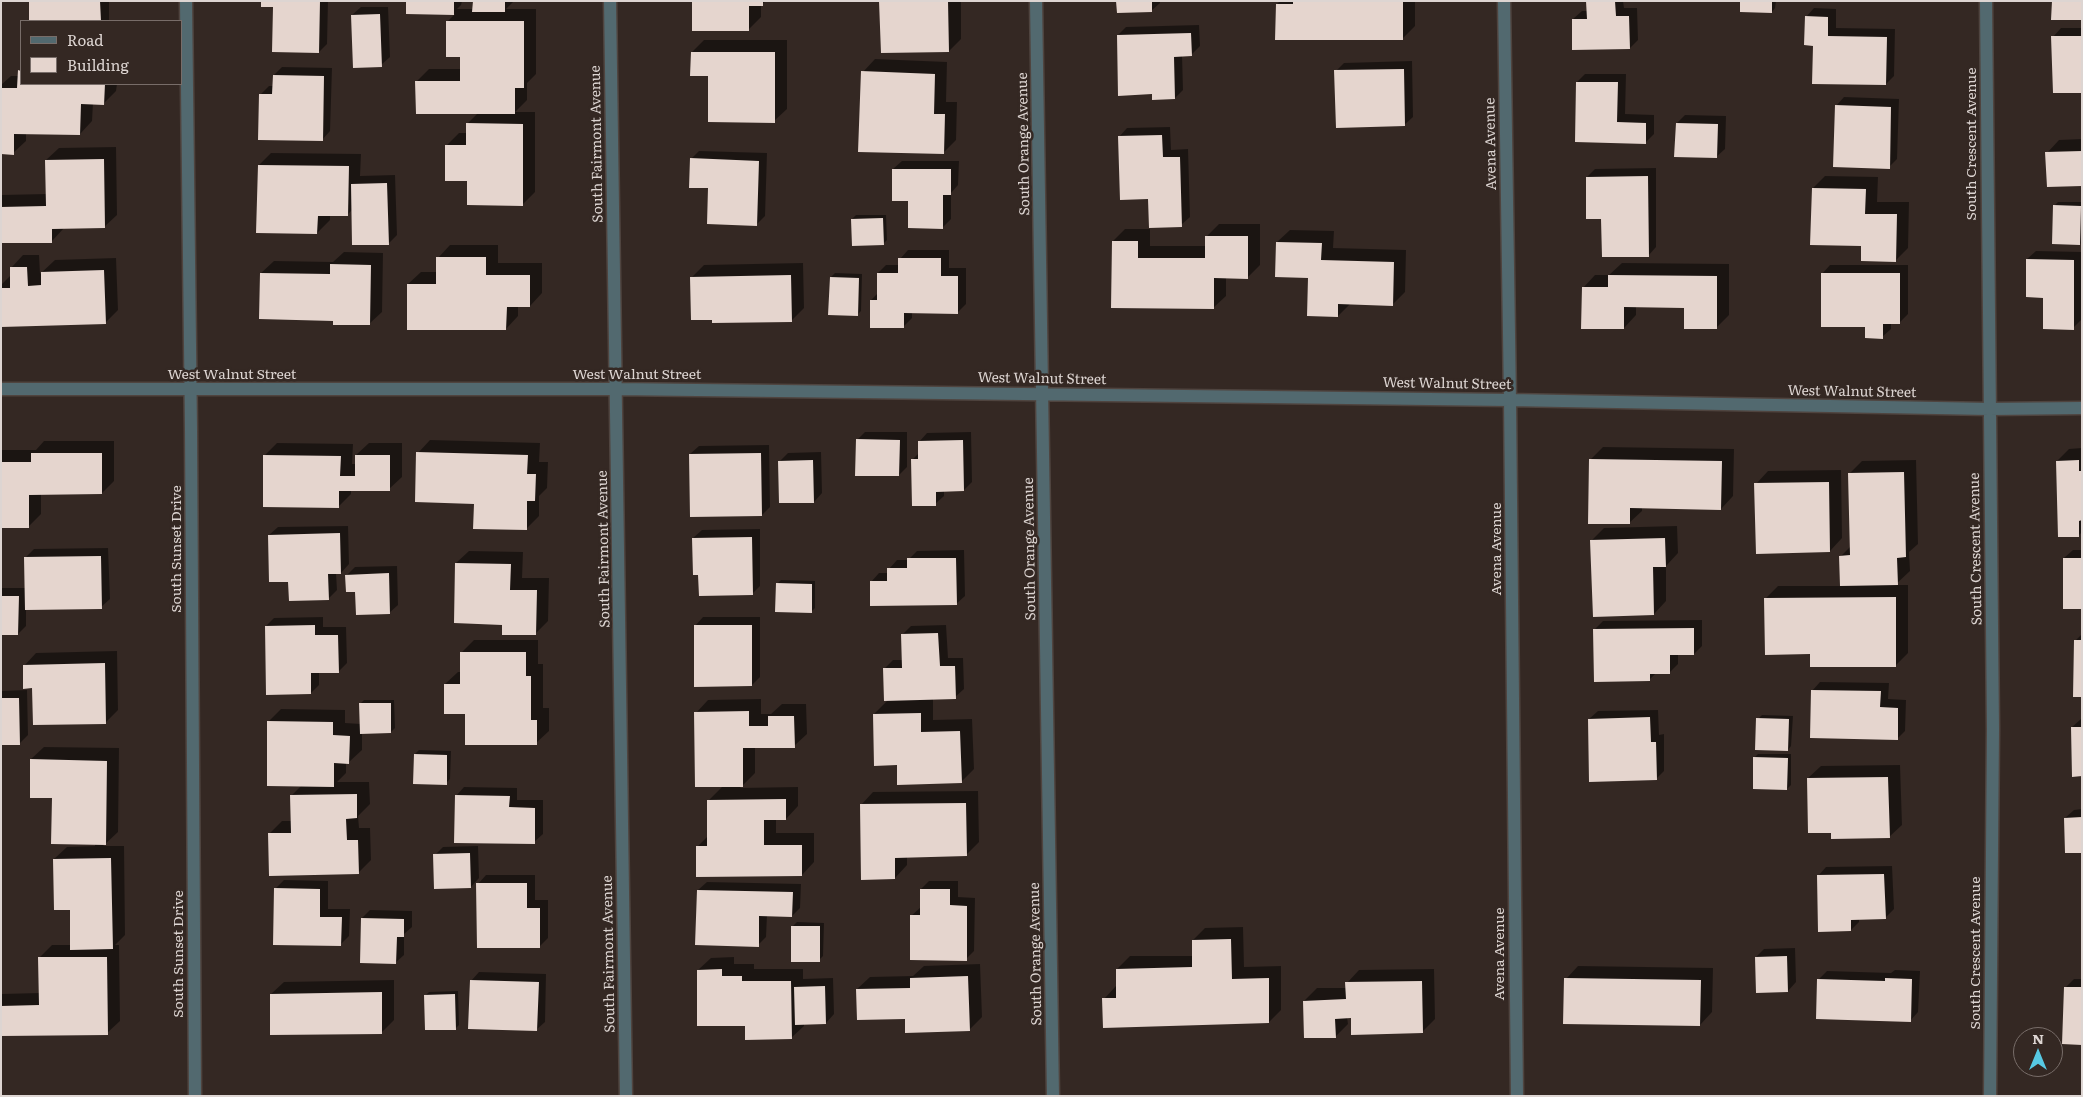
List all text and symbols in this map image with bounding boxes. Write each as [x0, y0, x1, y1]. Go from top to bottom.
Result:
legend [20, 20, 182, 85]
text: Road [67, 28, 103, 51]
text: Building [67, 53, 129, 76]
street label: South Fairmont Avenue [587, 65, 607, 223]
street label: South Crescent Avenue [1964, 68, 1980, 220]
street label: South Orange Avenue [1014, 72, 1034, 216]
street label: Avena Avenue [1482, 97, 1500, 191]
street label: West Walnut Street [168, 367, 296, 383]
street label: West Walnut Street [573, 367, 701, 383]
street label: West Walnut Street [977, 369, 1107, 389]
street label: West Walnut Street [1382, 374, 1512, 394]
street label: West Walnut Street [1787, 382, 1917, 402]
street label: South Fairmont Avenue [594, 470, 614, 628]
street label: South Crescent Avenue [1966, 472, 1986, 626]
street label: South Orange Avenue [1020, 477, 1040, 621]
street label: South Sunset Drive [169, 485, 185, 613]
street label: Avena Avenue [1489, 503, 1505, 595]
street label: South Fairmont Avenue [599, 875, 619, 1033]
street label: South Crescent Avenue [1968, 877, 1984, 1029]
street label: South Orange Avenue [1026, 882, 1046, 1026]
street label: South Sunset Drive [171, 890, 187, 1018]
street label: Avena Avenue [1492, 908, 1508, 1000]
north arrow [2013, 1027, 2063, 1077]
text: N [2032, 1028, 2044, 1048]

